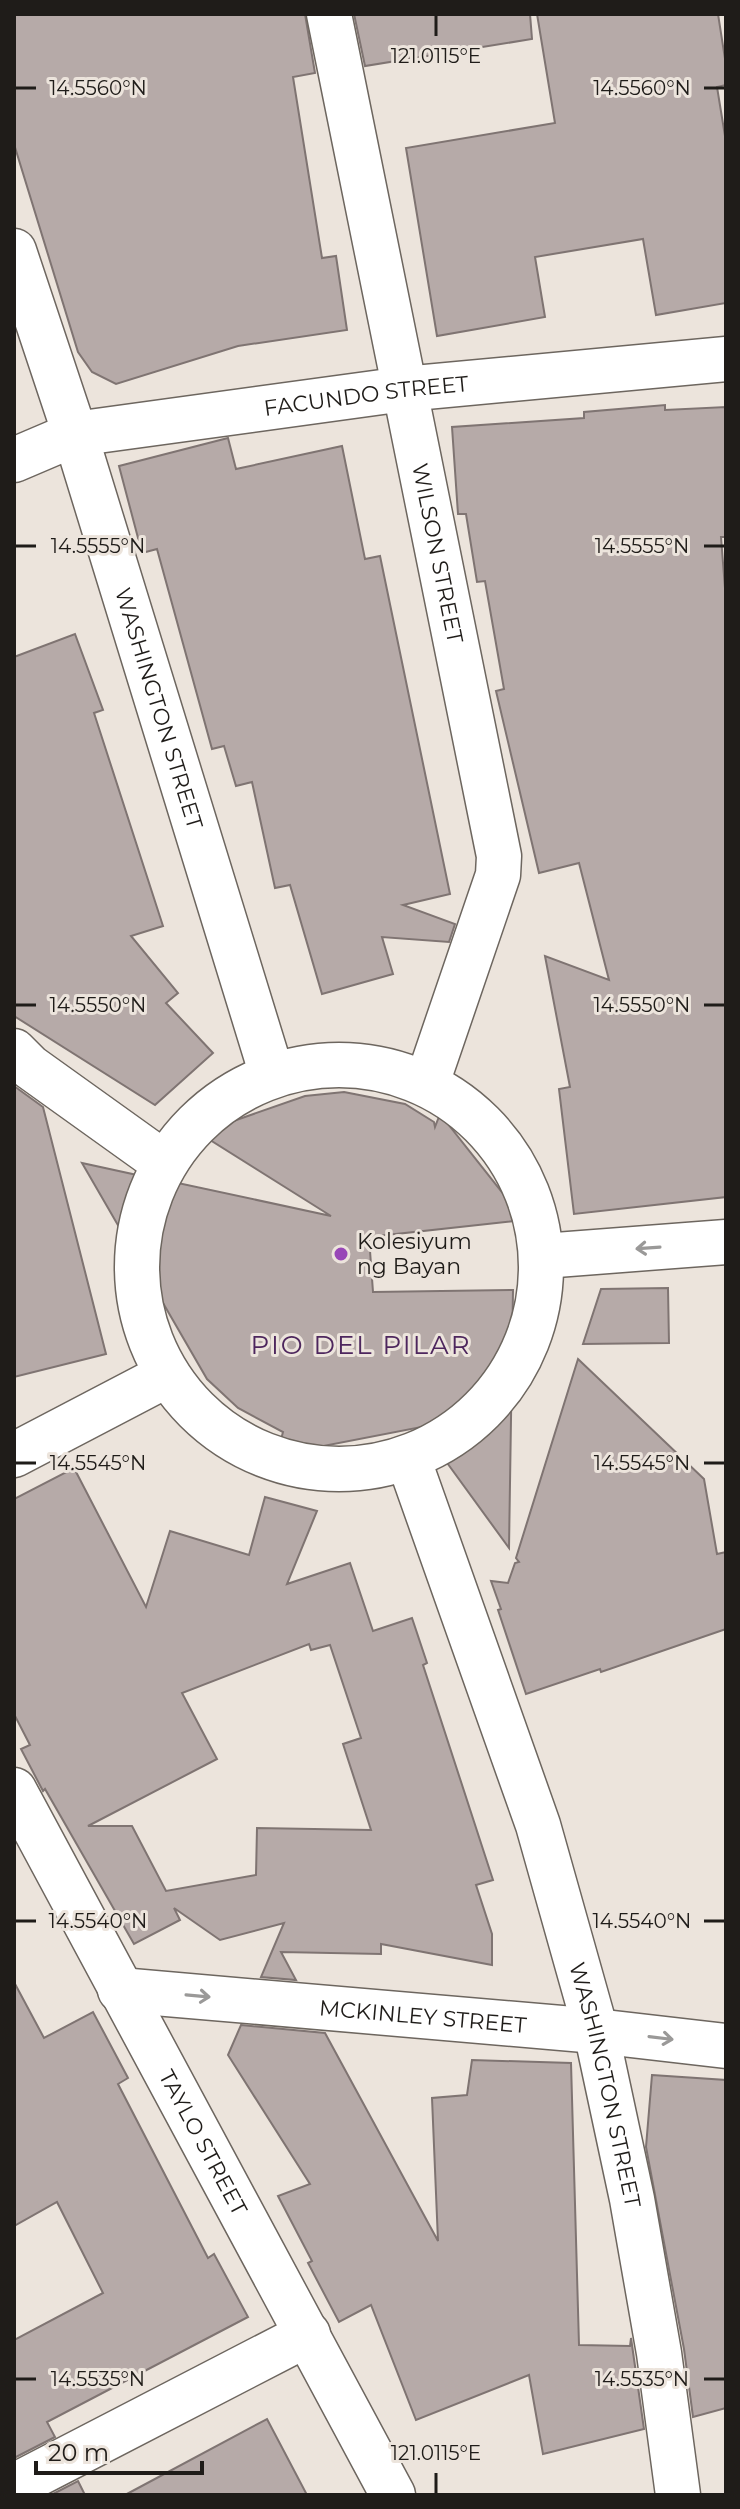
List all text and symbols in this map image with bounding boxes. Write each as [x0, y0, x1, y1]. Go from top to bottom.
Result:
text: 121.0115°E [391, 44, 481, 68]
text: 14.5560°N [49, 76, 147, 100]
text: 14.5560°N [593, 76, 691, 100]
street label: FACUNDO STREET [262, 370, 470, 422]
street label: WILSON STREET [406, 461, 469, 646]
text: 14.5555°N [51, 534, 145, 558]
text: 14.5555°N [595, 534, 689, 558]
street label: WASHINGTON STREET [110, 585, 209, 833]
text: 14.5550°N [50, 993, 146, 1017]
text: 14.5550°N [594, 993, 690, 1017]
place label: Kolesiyum ng Bayan [357, 1228, 472, 1280]
one-way arrow [635, 1241, 662, 1256]
marker: Kolesiyum ng Bayan [332, 1245, 350, 1263]
district label: PIO DEL PILAR [251, 1329, 471, 1361]
text: 14.5545°N [50, 1451, 146, 1475]
text: 14.5545°N [594, 1451, 690, 1475]
text: 14.5540°N [49, 1909, 147, 1933]
text: 14.5540°N [593, 1909, 691, 1933]
street label: WASHINGTON STREET [564, 1959, 647, 2210]
one-way arrow [184, 1989, 211, 2004]
street label: MCKINLEY STREET [318, 1994, 528, 2038]
one-way arrow [647, 2031, 674, 2046]
street label: TAYLO STREET [153, 2065, 254, 2220]
text: 14.5535°N [51, 2367, 145, 2391]
text: 14.5535°N [595, 2367, 689, 2391]
scale bar [36, 2425, 202, 2475]
text: 20 m [48, 2438, 109, 2467]
text: 121.0115°E [391, 2441, 481, 2465]

